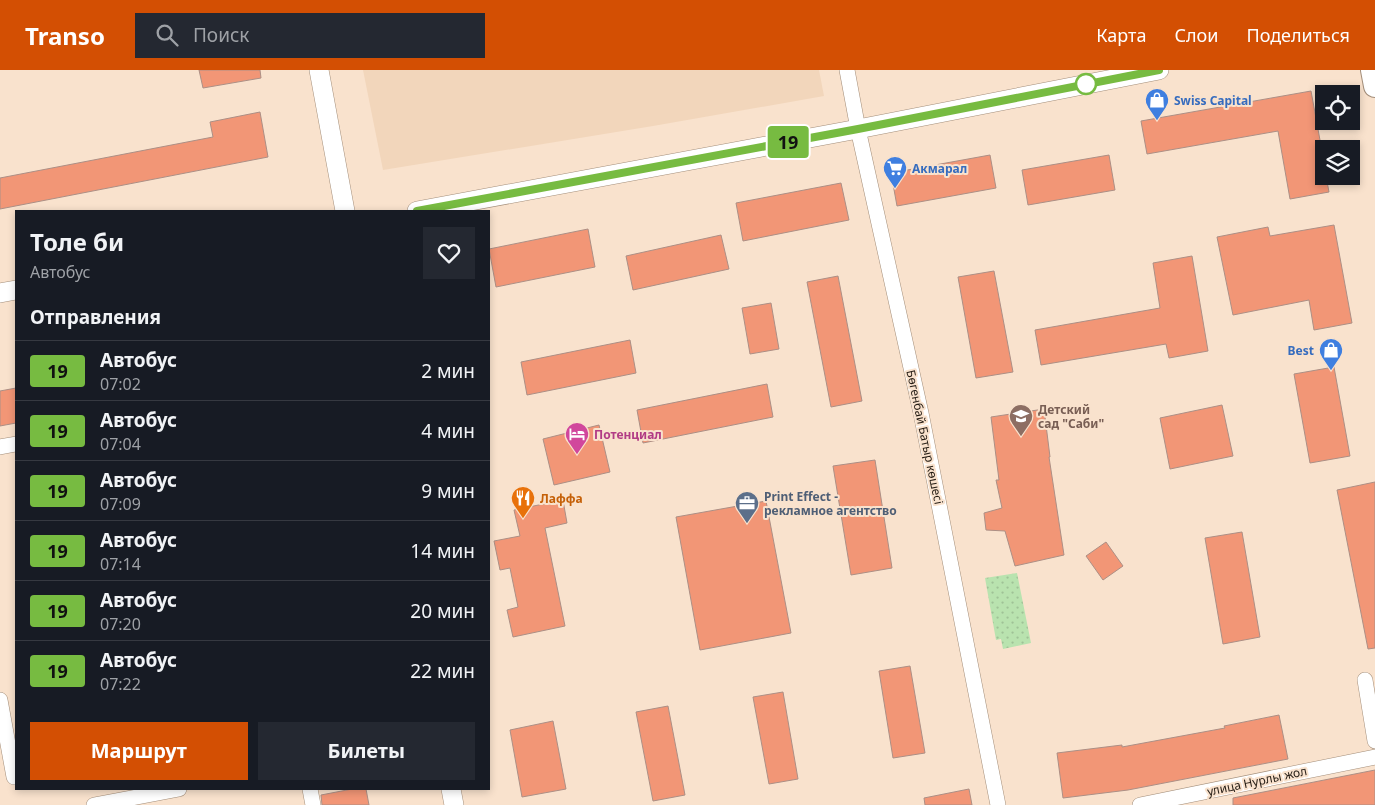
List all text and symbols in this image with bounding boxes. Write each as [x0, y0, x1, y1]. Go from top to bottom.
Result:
search box [135, 13, 485, 58]
text: Transo [25, 19, 105, 52]
icon: search [153, 21, 181, 49]
text: Поиск [193, 22, 249, 48]
text: Карта [1096, 23, 1146, 47]
text: Слои [1174, 23, 1218, 47]
text: Поделиться [1246, 23, 1350, 47]
unlabelled marker [1075, 73, 1097, 95]
map controls [1315, 85, 1360, 185]
button: locate [1315, 85, 1360, 130]
shop icon: Swiss Capital [1144, 87, 1170, 121]
place label: Swiss Capital [1174, 92, 1252, 109]
line badge: 19 [766, 126, 810, 158]
text: 19 [778, 130, 798, 154]
button: layers [1315, 140, 1360, 185]
supermarket icon: Акмарал [882, 155, 908, 189]
place label: Акмарал [912, 160, 967, 177]
text: Толе би [30, 225, 124, 258]
button: heart [423, 227, 475, 279]
text: Автобус [30, 261, 90, 283]
text: Отправления [30, 304, 161, 330]
shop icon: Best [1318, 337, 1344, 371]
place label: Best [1288, 342, 1314, 359]
text: Автобус [100, 347, 177, 373]
text: 2 мин [421, 358, 475, 384]
text: 19 [47, 359, 68, 383]
street label: Бөгенбай Батыр көшесі [902, 368, 948, 506]
text: 07:02 [100, 373, 141, 395]
place label: Детский сад "Саби" [1038, 401, 1104, 432]
school or university icon: Детский сад "Саби" [1008, 403, 1034, 437]
text: Автобус [100, 407, 177, 433]
text: 4 мин [421, 418, 475, 444]
text: 19 [47, 419, 68, 443]
hotel icon: Потенциал [564, 421, 590, 455]
place label: Потенциал [594, 426, 662, 443]
text: 07:04 [100, 433, 141, 455]
text: Автобус [100, 467, 177, 493]
text: 9 мин [421, 478, 475, 504]
text: 19 [47, 479, 68, 503]
restaurant icon: Лаффа [510, 485, 536, 519]
place label: Print Effect - рекламное агентство [764, 488, 897, 519]
place label: Лаффа [540, 490, 583, 507]
office icon: Print Effect - рекламное агентство [734, 490, 760, 524]
text: 07:09 [100, 493, 141, 515]
text: Автобус [100, 527, 177, 553]
text: 14 мин [410, 538, 475, 564]
text: 19 [47, 539, 68, 563]
text: 07:14 [100, 553, 141, 575]
text: Автобус [100, 587, 177, 613]
text: 20 мин [410, 598, 475, 624]
text: 19 [47, 599, 68, 623]
text: 07:20 [100, 613, 141, 635]
text: Автобус [100, 647, 177, 673]
text: 22 мин [410, 658, 475, 684]
text: 19 [47, 659, 68, 683]
text: 07:22 [100, 673, 141, 695]
button: Маршрут [30, 722, 248, 780]
button: Билеты [258, 722, 475, 780]
street label: улица Нурлы жол [1205, 762, 1309, 800]

